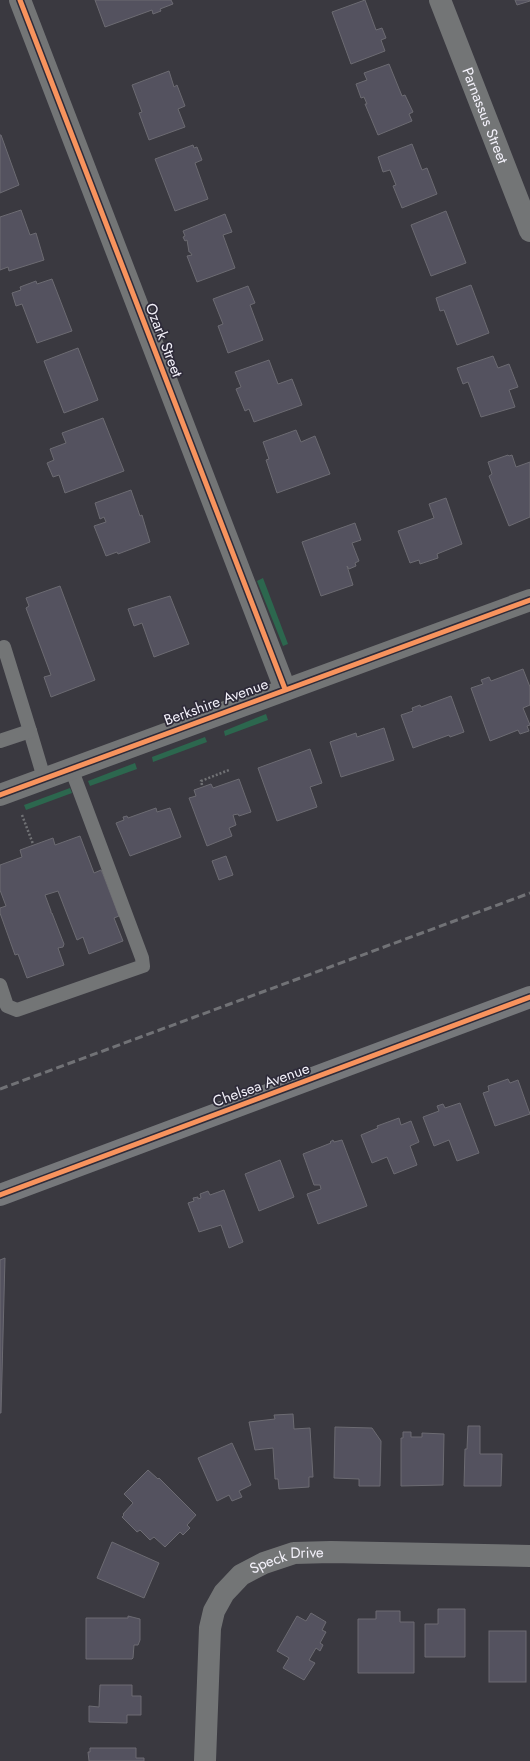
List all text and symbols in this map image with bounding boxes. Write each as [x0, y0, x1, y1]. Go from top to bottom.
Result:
street label: Parnassus Street [456, 64, 514, 167]
street label: Ozark Street [140, 300, 188, 381]
street label: Berkshire Avenue [161, 673, 271, 731]
street label: Chelsea Avenue [210, 1057, 313, 1113]
street label: Speck Drive [246, 1541, 324, 1580]

